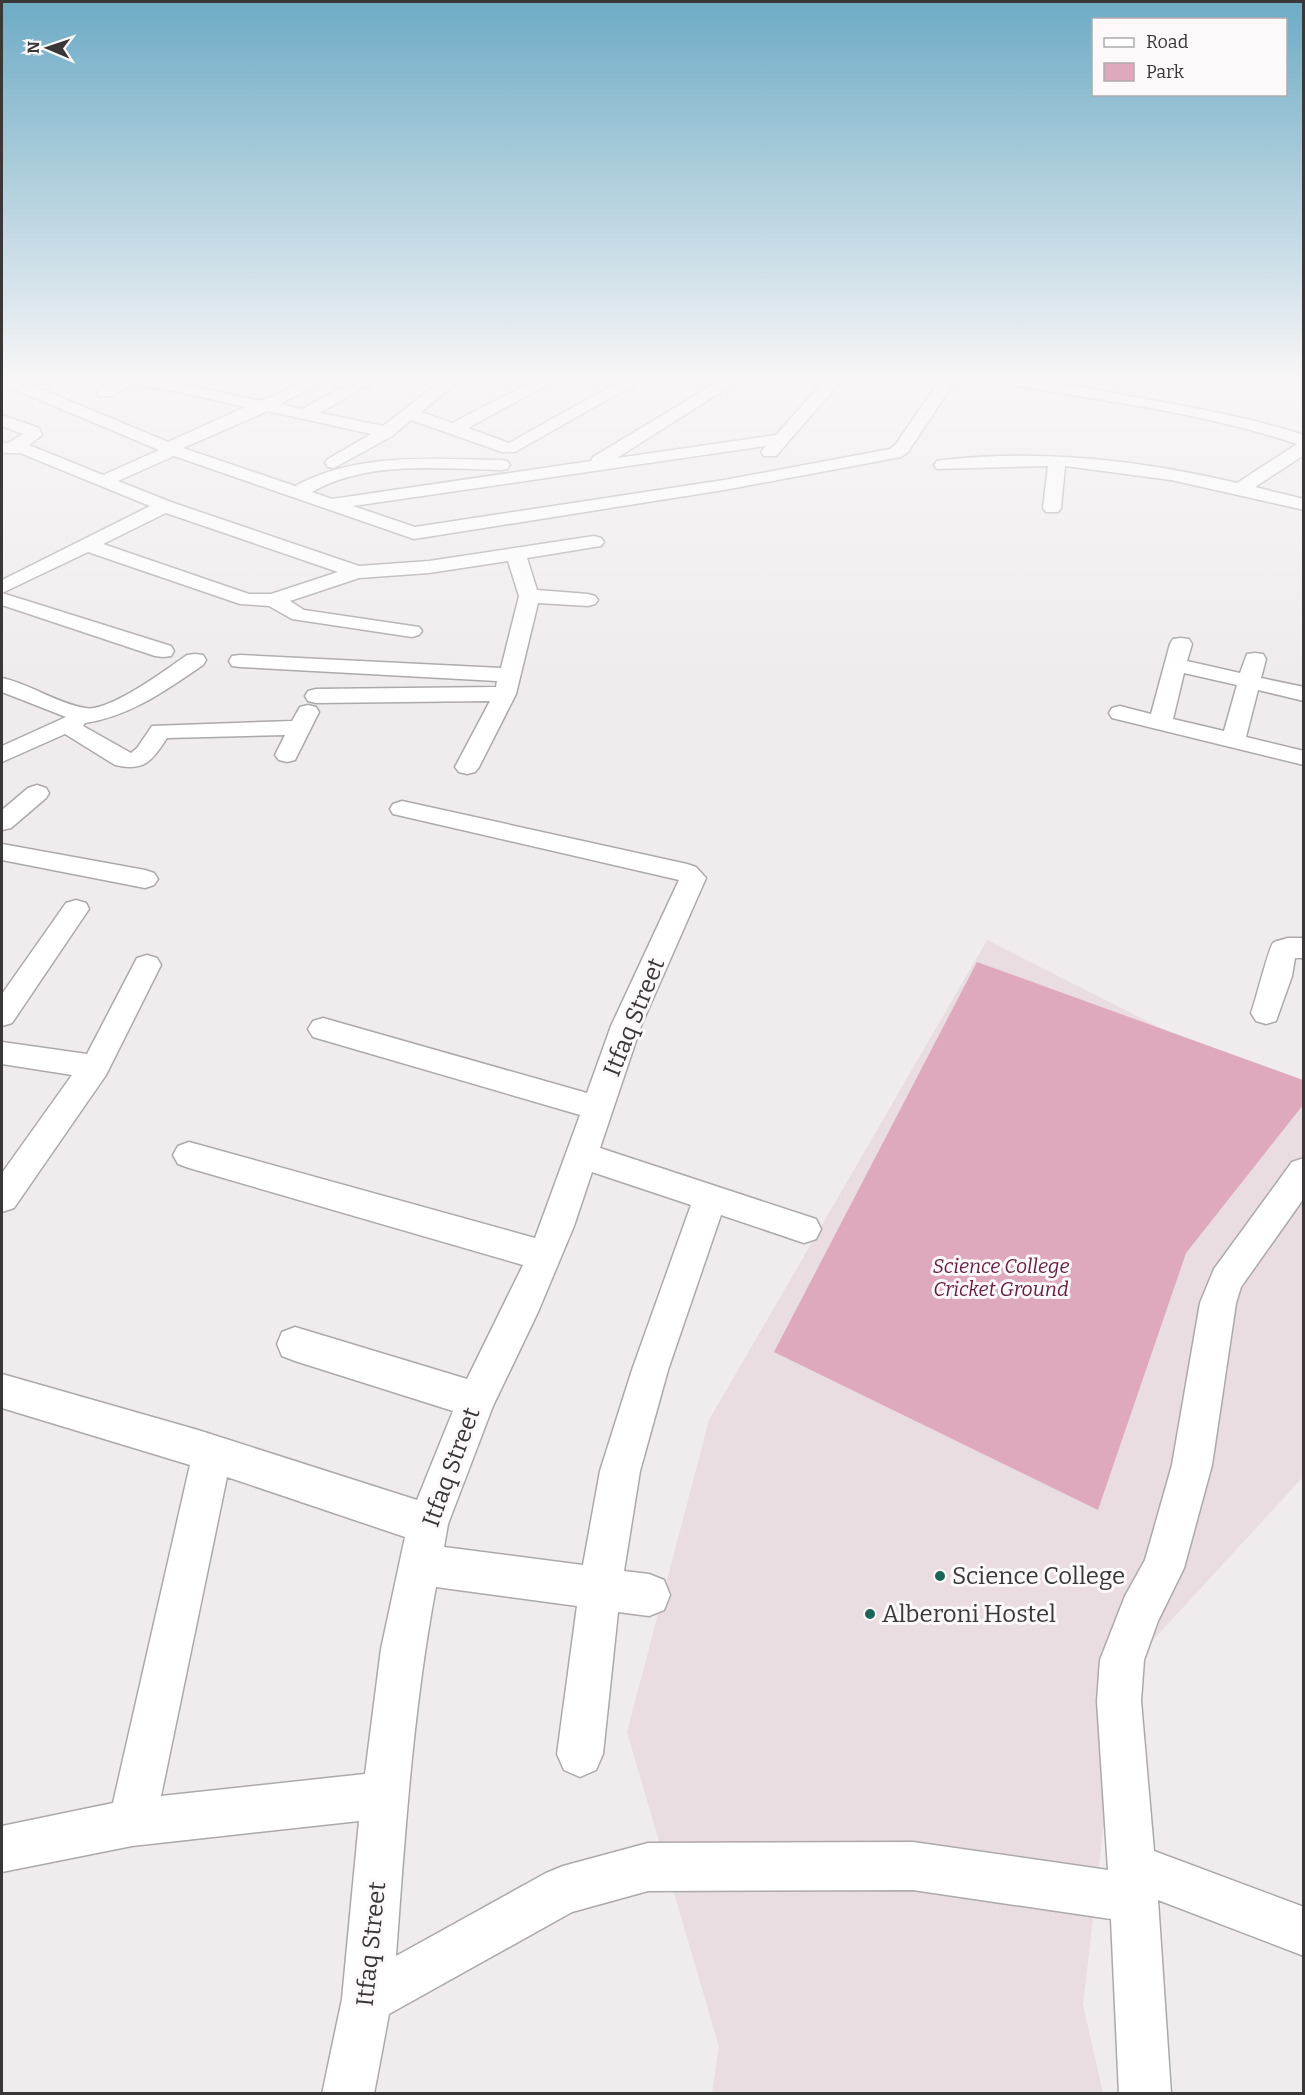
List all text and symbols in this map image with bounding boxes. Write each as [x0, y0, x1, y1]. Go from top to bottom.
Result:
north arrow [18, 18, 78, 78]
legend [1092, 18, 1287, 96]
text: Road [1146, 31, 1189, 53]
text: N [24, 41, 43, 54]
text: Park [1146, 61, 1185, 83]
street label: Itfaq Street [598, 954, 670, 1080]
park label: Science College Cricket Ground [932, 1254, 1070, 1301]
street label: Itfaq Street [416, 1403, 486, 1530]
place label: Science College [952, 1562, 1125, 1590]
marker: Science College [933, 1569, 947, 1583]
place label: Alberoni Hostel [882, 1600, 1056, 1628]
marker: Alberoni Hostel [863, 1607, 877, 1621]
street label: Itfaq Street [351, 1880, 391, 2008]

